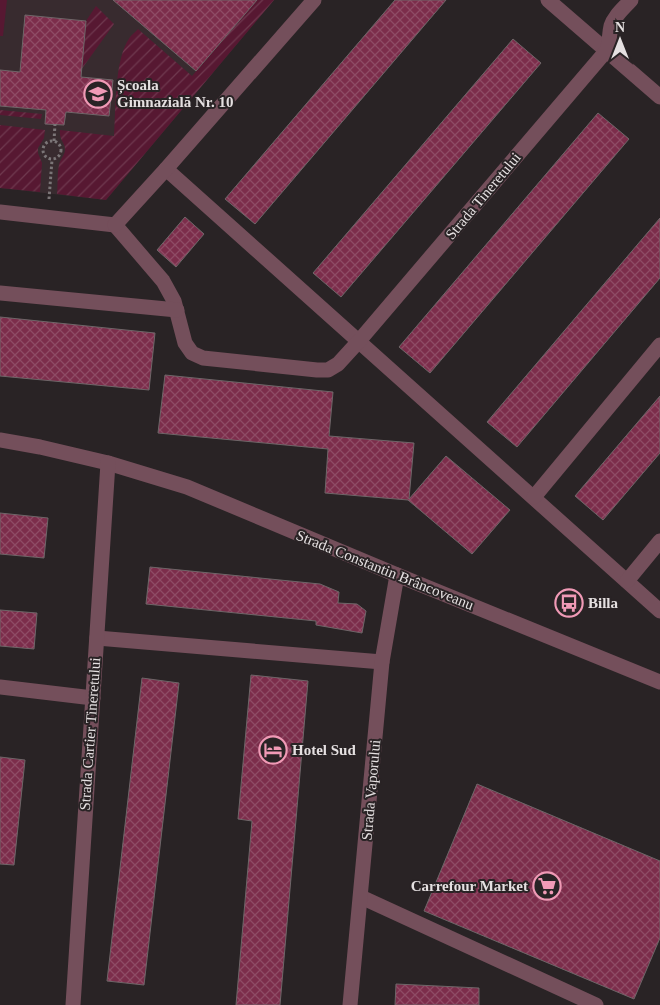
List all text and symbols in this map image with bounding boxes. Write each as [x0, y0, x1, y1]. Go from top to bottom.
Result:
north arrow [595, 15, 645, 65]
text: N [615, 20, 625, 35]
place label: Școala Gimnazială Nr. 10 [117, 77, 234, 110]
school or university icon: Școala Gimnazială Nr. 10 [83, 79, 113, 109]
street label: Strada Tineretului [442, 150, 524, 242]
street label: Strada Constantin Brâncoveanu [294, 527, 477, 613]
bus stop icon: Billa [554, 588, 584, 618]
place label: Billa [588, 595, 619, 611]
street label: Strada Cartier Tineretului [77, 657, 103, 811]
hotel icon: Hotel Sud [258, 735, 288, 765]
street label: Strada Vaporului [359, 739, 383, 841]
place label: Hotel Sud [292, 742, 356, 758]
supermarket icon: Carrefour Market [532, 871, 562, 901]
place label: Carrefour Market [411, 878, 528, 894]

